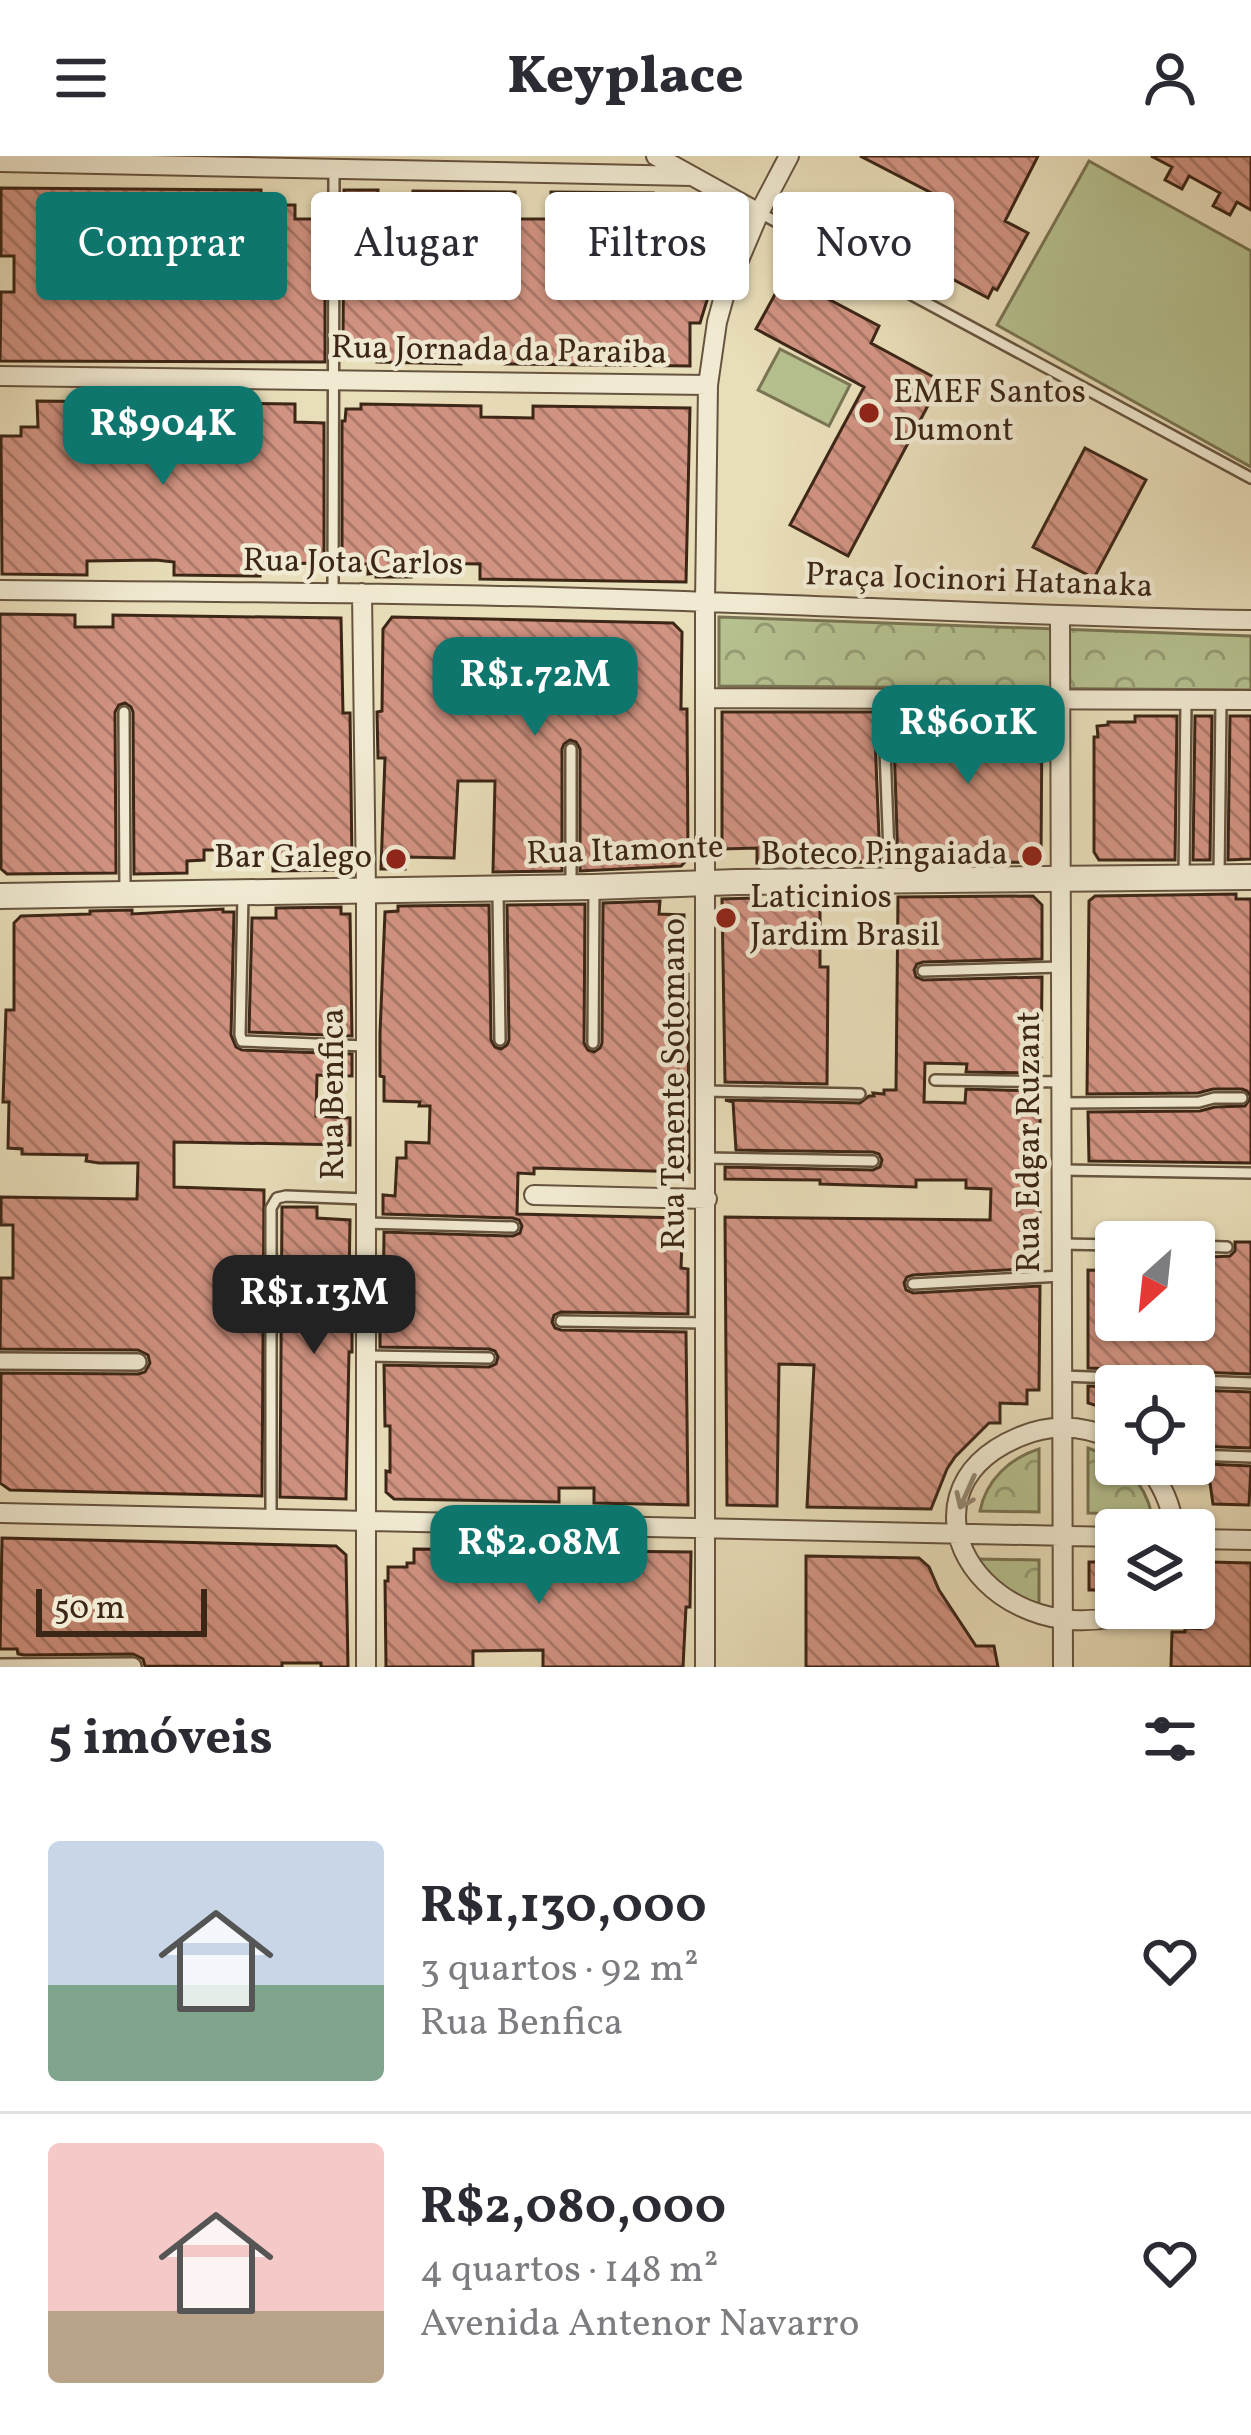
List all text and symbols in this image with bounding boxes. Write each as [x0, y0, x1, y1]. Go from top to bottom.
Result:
text: Keyplace [507, 41, 744, 116]
icon: menu [48, 45, 114, 111]
icon: person [1137, 45, 1203, 111]
chip: Comprar [36, 192, 287, 300]
chip: Alugar [311, 192, 521, 300]
chip: Filtros [545, 192, 749, 300]
chip: Novo [773, 192, 954, 300]
street label: Rua Jornada da Paraiba [331, 326, 667, 378]
place label: EMEF Santos Dumont [893, 371, 1086, 455]
pin: R$904K [65, 386, 261, 488]
text: R$904K [90, 398, 236, 452]
marker: EMEF Santos Dumont [856, 400, 882, 426]
street label: Rua Jota Carlos [242, 539, 464, 589]
street label: Praça Iocinori Hatanaka [804, 553, 1154, 611]
pin: R$1.72M [424, 637, 646, 739]
text: R$1.72M [460, 649, 610, 703]
pin: R$601K [870, 685, 1066, 787]
text: R$601K [899, 697, 1037, 751]
street label: Rua Itamonte [526, 826, 724, 878]
place label: Boteco Pingaiada [761, 833, 1008, 879]
place label: Bar Galego [214, 836, 372, 882]
marker: Boteco Pingaiada [1019, 843, 1045, 869]
marker: Bar Galego [383, 846, 409, 872]
place label: Laticinios Jardim Brasil [750, 876, 940, 960]
marker: Laticinios Jardim Brasil [713, 905, 739, 931]
street label: Rua Tenente Sotomano [653, 918, 699, 1250]
street label: Rua Benfica [312, 1008, 358, 1180]
street label: Rua Edgar Ruzant [1008, 1011, 1054, 1273]
north arrow [1095, 1221, 1215, 1341]
map controls [1095, 1221, 1215, 1629]
pin: R$1.13M [203, 1255, 425, 1357]
text: R$1.13M [239, 1267, 389, 1321]
button: locate [1095, 1365, 1215, 1485]
one-way arrow [954, 1473, 976, 1509]
pin: R$2.08M [428, 1505, 650, 1607]
button: layers [1095, 1509, 1215, 1629]
text: R$2.08M [457, 1517, 621, 1571]
scale bar [36, 1583, 207, 1636]
text: 50 m [54, 1587, 125, 1633]
text: 5 imóveis [48, 1704, 273, 1775]
icon: filters [1137, 1706, 1203, 1772]
text: R$1,130,000 [420, 1872, 707, 1943]
icon: home [144, 1889, 288, 2033]
icon: heart [1137, 1928, 1203, 1994]
text: 3 quartos · 92 m² [420, 1943, 699, 1997]
text: Rua Benfica [420, 1997, 623, 2051]
text: R$2,080,000 [420, 2173, 726, 2244]
icon: home [144, 2191, 288, 2335]
icon: heart [1137, 2230, 1203, 2296]
text: 4 quartos · 148 m² [420, 2244, 718, 2298]
text: Avenida Antenor Navarro [420, 2298, 859, 2352]

